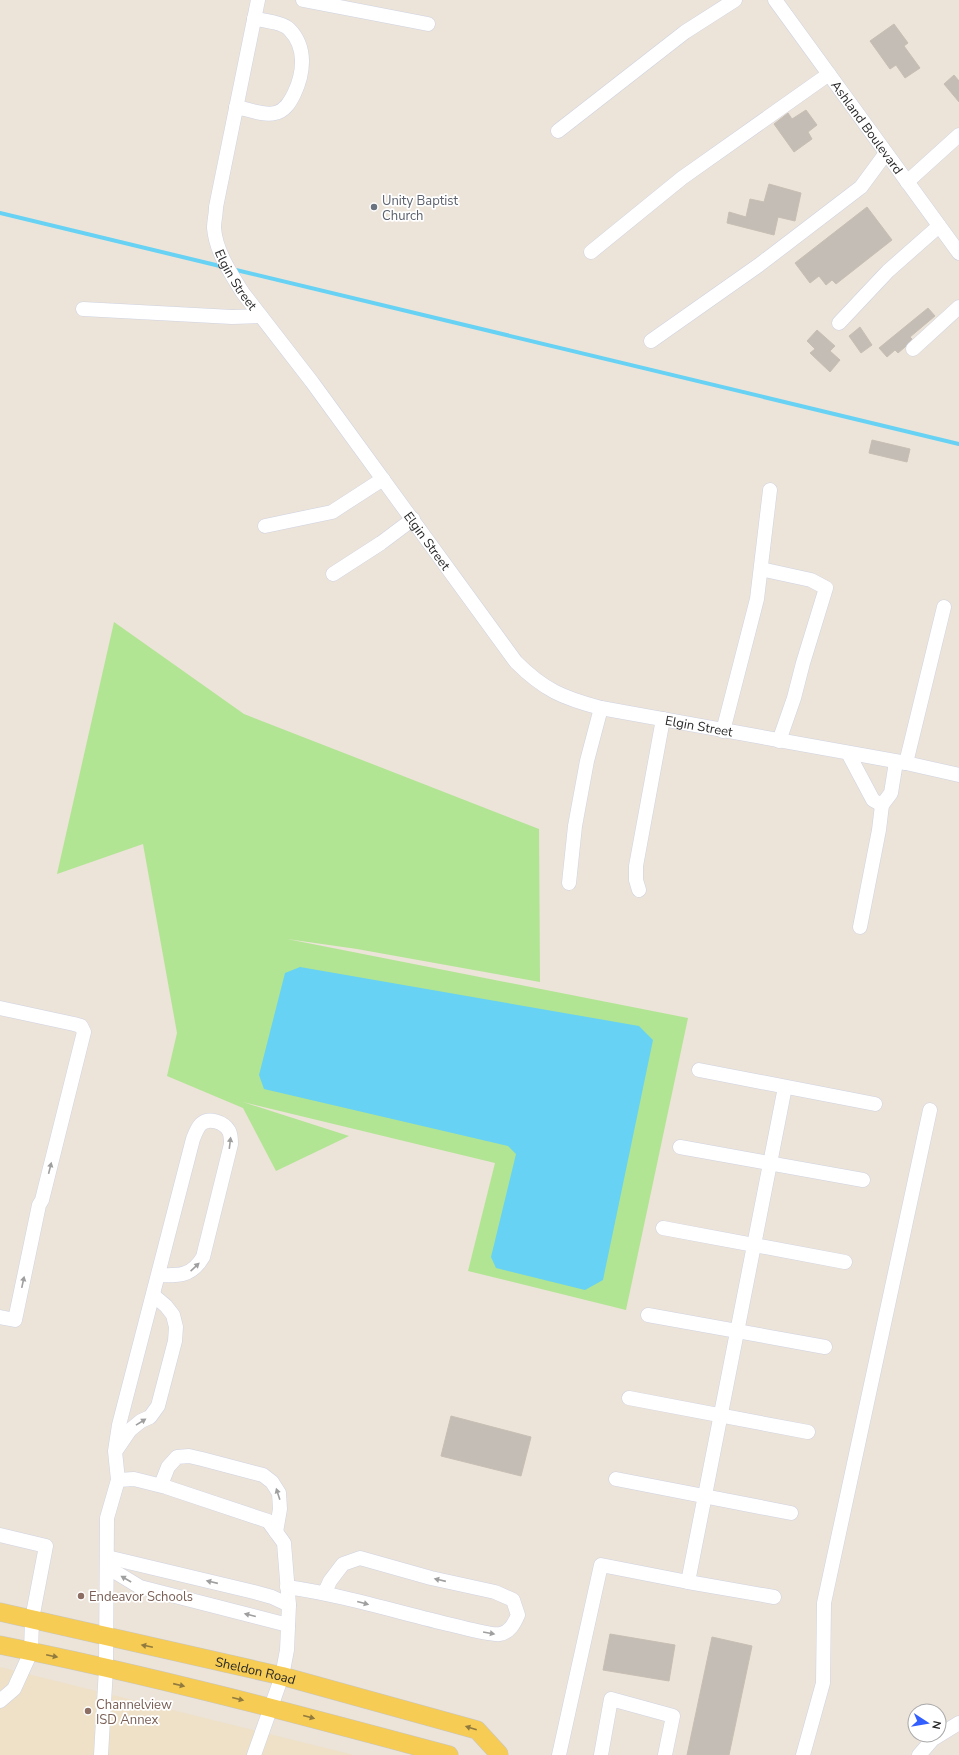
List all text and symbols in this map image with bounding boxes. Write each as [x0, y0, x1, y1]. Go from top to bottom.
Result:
street label: Ashland Boulevard [826, 77, 907, 178]
place label: Unity Baptist Church [382, 192, 458, 225]
marker: Unity Baptist Church [369, 202, 379, 212]
street label: Elgin Street [210, 247, 261, 314]
street label: Elgin Street [399, 508, 454, 574]
street label: Elgin Street [664, 712, 734, 742]
one-way arrow [227, 1137, 233, 1150]
one-way arrow [48, 1162, 54, 1175]
one-way arrow [190, 1262, 200, 1272]
one-way arrow [21, 1275, 27, 1288]
one-way arrow [135, 1419, 147, 1426]
one-way arrow [274, 1487, 280, 1499]
one-way arrow [120, 1576, 132, 1583]
one-way arrow [434, 1577, 447, 1583]
one-way arrow [205, 1578, 218, 1584]
place label: Endeavor Schools [89, 1588, 193, 1606]
marker: Endeavor Schools [76, 1591, 86, 1601]
one-way arrow [357, 1600, 369, 1606]
one-way arrow [244, 1612, 256, 1618]
one-way arrow [483, 1630, 495, 1636]
one-way arrow [141, 1642, 153, 1648]
street label: Sheldon Road [213, 1653, 297, 1689]
one-way arrow [46, 1654, 58, 1660]
one-way arrow [173, 1682, 185, 1688]
place label: Channelview ISD Annex [96, 1696, 172, 1729]
one-way arrow [232, 1697, 244, 1703]
north arrow [907, 1703, 947, 1743]
marker: Channelview ISD Annex [83, 1706, 93, 1716]
one-way arrow [303, 1715, 315, 1721]
text: N [928, 1719, 944, 1731]
one-way arrow [465, 1725, 477, 1731]

